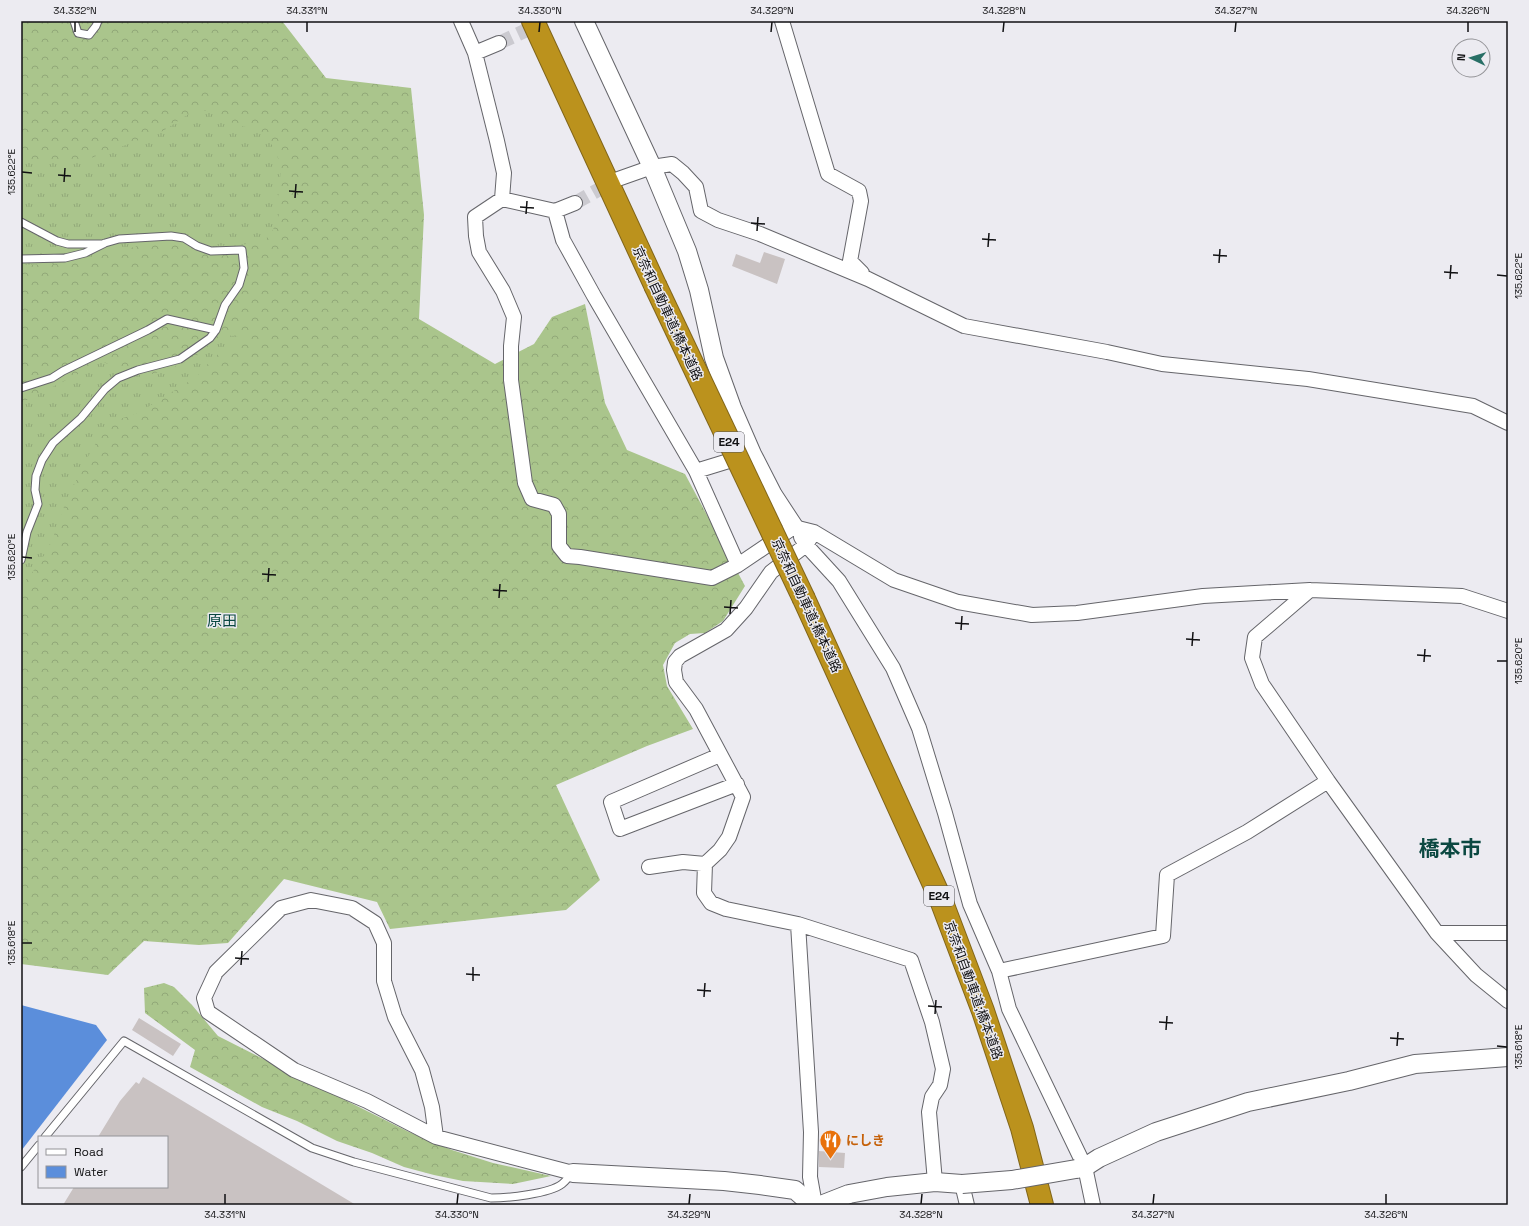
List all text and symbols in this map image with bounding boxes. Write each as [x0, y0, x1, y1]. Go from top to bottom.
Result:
text: 34.332°N [53, 4, 97, 17]
text: 34.331°N [286, 4, 328, 17]
text: 34.330°N [518, 4, 562, 17]
text: 34.329°N [750, 4, 794, 17]
text: 34.328°N [982, 4, 1026, 17]
text: 34.327°N [1215, 4, 1257, 17]
text: 34.326°N [1446, 4, 1490, 17]
north arrow [1451, 38, 1491, 78]
text: N [1454, 53, 1468, 61]
text: 135.622°E [5, 149, 18, 195]
street label: 京奈和自動車道;橋本道路 [629, 243, 706, 383]
text: 135.622°E [1512, 253, 1525, 299]
road number: E24 [714, 432, 744, 452]
text: 135.620°E [5, 533, 18, 580]
street label: 京奈和自動車道;橋本道路 [768, 535, 845, 675]
district label: 原田 [207, 611, 237, 630]
text: 135.620°E [1512, 637, 1525, 684]
district label: 橋本市 [1419, 835, 1482, 862]
road number: E24 [924, 886, 954, 906]
street label: 京奈和自動車道;橋本道路 [941, 919, 1007, 1062]
text: 135.618°E [5, 920, 18, 965]
text: 135.618°E [1512, 1024, 1525, 1069]
restaurant icon: にしき [817, 1127, 843, 1160]
place label: にしき [846, 1132, 885, 1149]
legend [38, 1136, 168, 1188]
text: Road [74, 1144, 103, 1160]
text: Water [74, 1164, 108, 1180]
text: 34.331°N [204, 1208, 246, 1221]
text: 34.330°N [435, 1208, 479, 1221]
text: 34.329°N [667, 1208, 711, 1221]
text: 34.328°N [899, 1208, 943, 1221]
text: 34.327°N [1132, 1208, 1174, 1221]
text: 34.326°N [1364, 1208, 1408, 1221]

